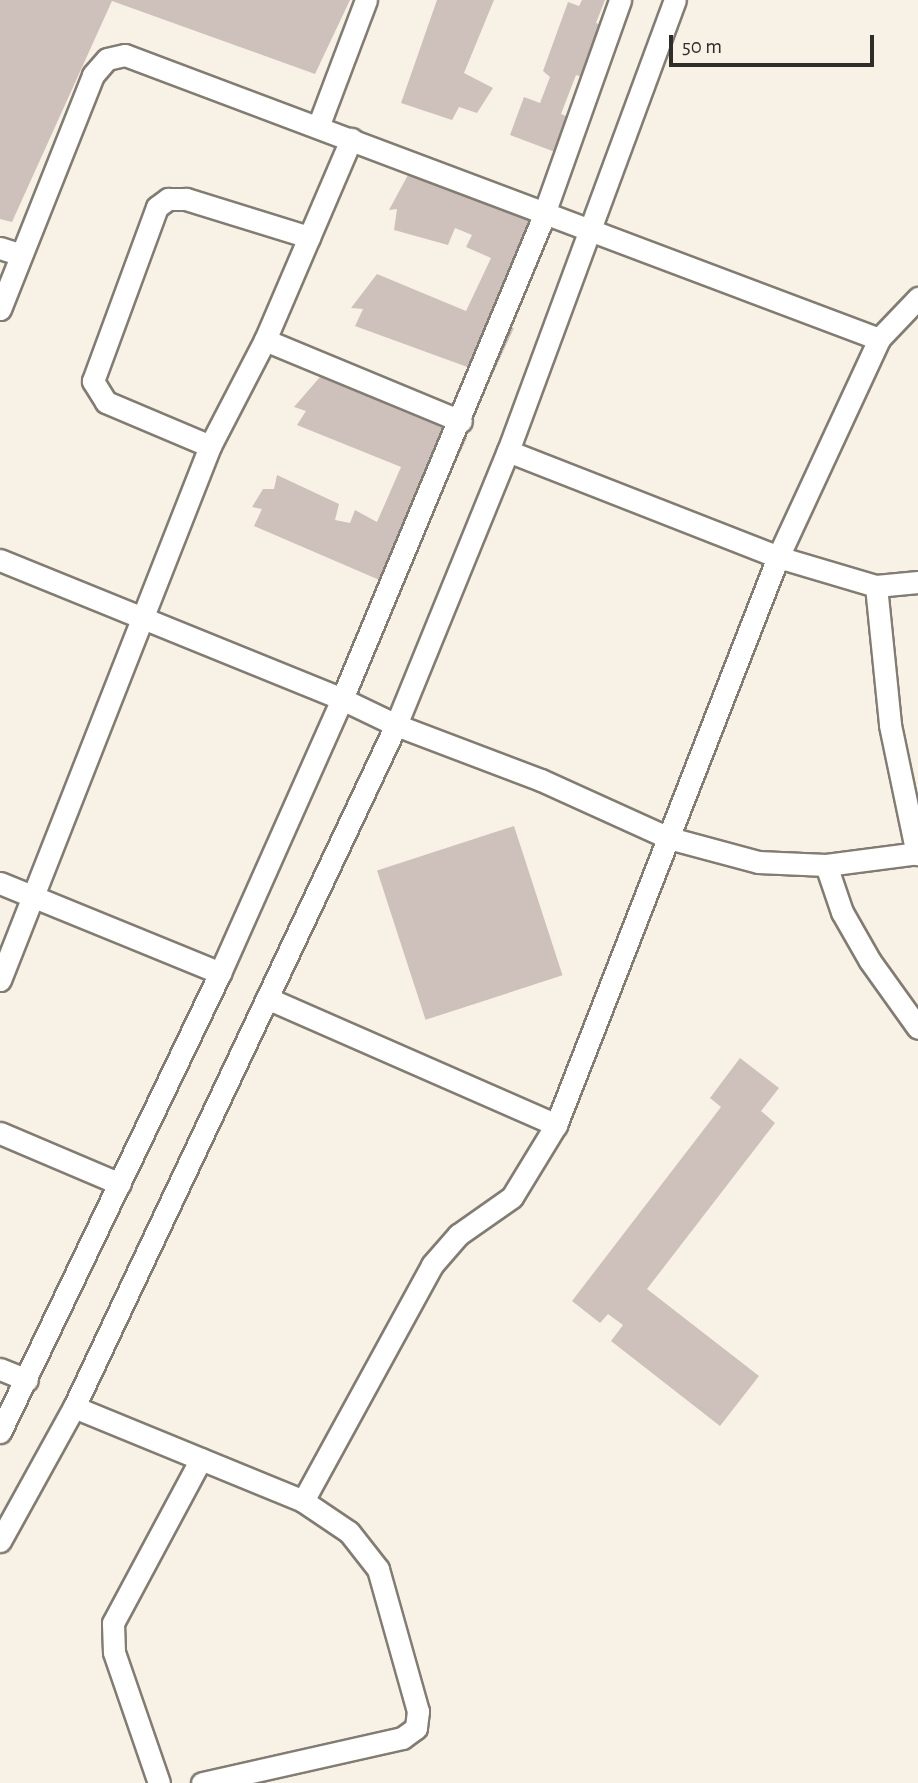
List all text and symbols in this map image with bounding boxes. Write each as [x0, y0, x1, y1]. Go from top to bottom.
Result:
scale bar [673, 21, 878, 65]
text: 50 m [682, 36, 722, 57]

